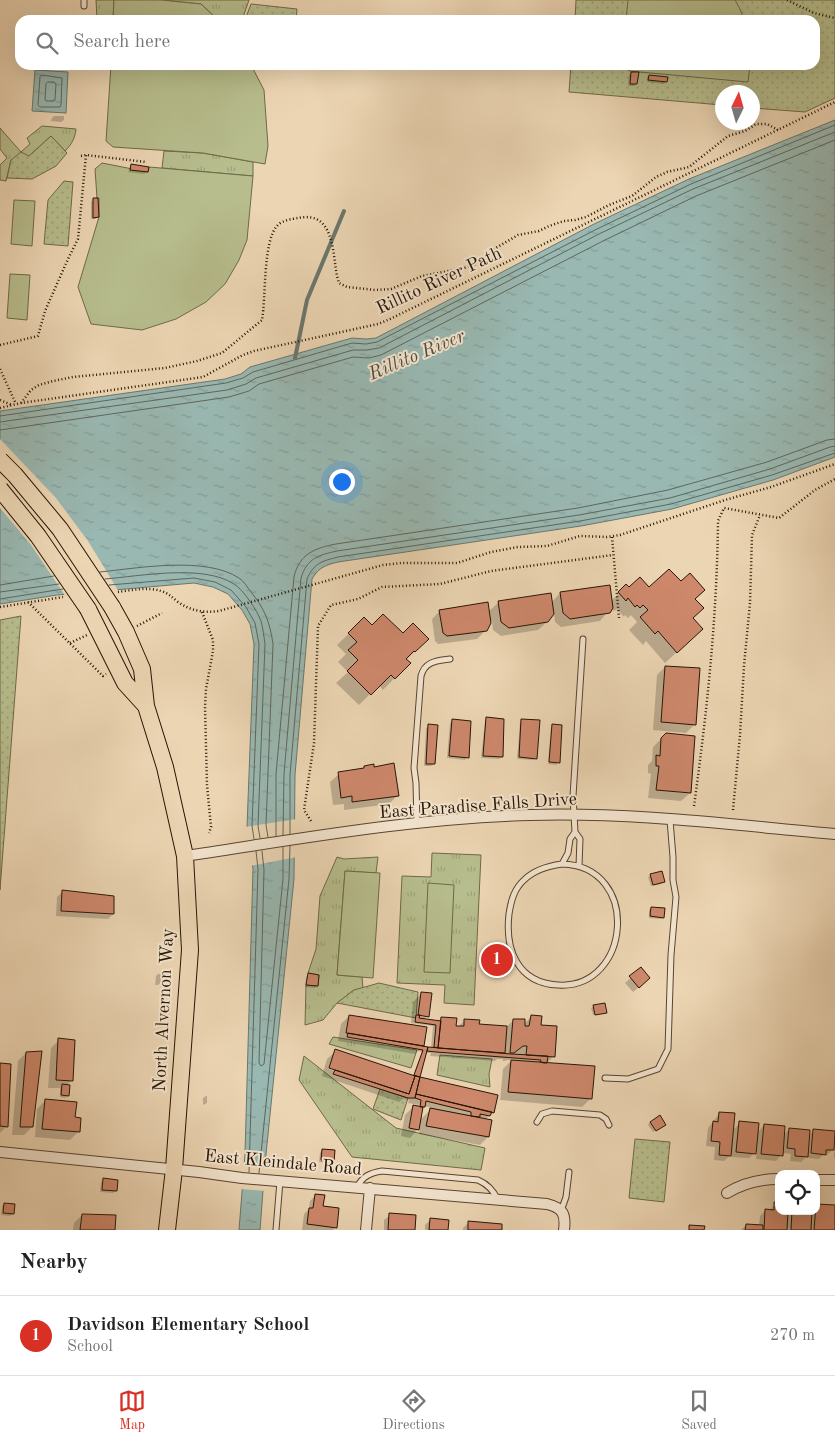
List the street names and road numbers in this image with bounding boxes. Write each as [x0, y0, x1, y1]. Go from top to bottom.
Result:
street label: Rillito River Path [373, 244, 505, 318]
street label: East Paradise Falls Drive [379, 790, 577, 822]
street label: North Alvernon Way [151, 927, 177, 1092]
street label: East Kleindale Road [203, 1147, 363, 1179]

